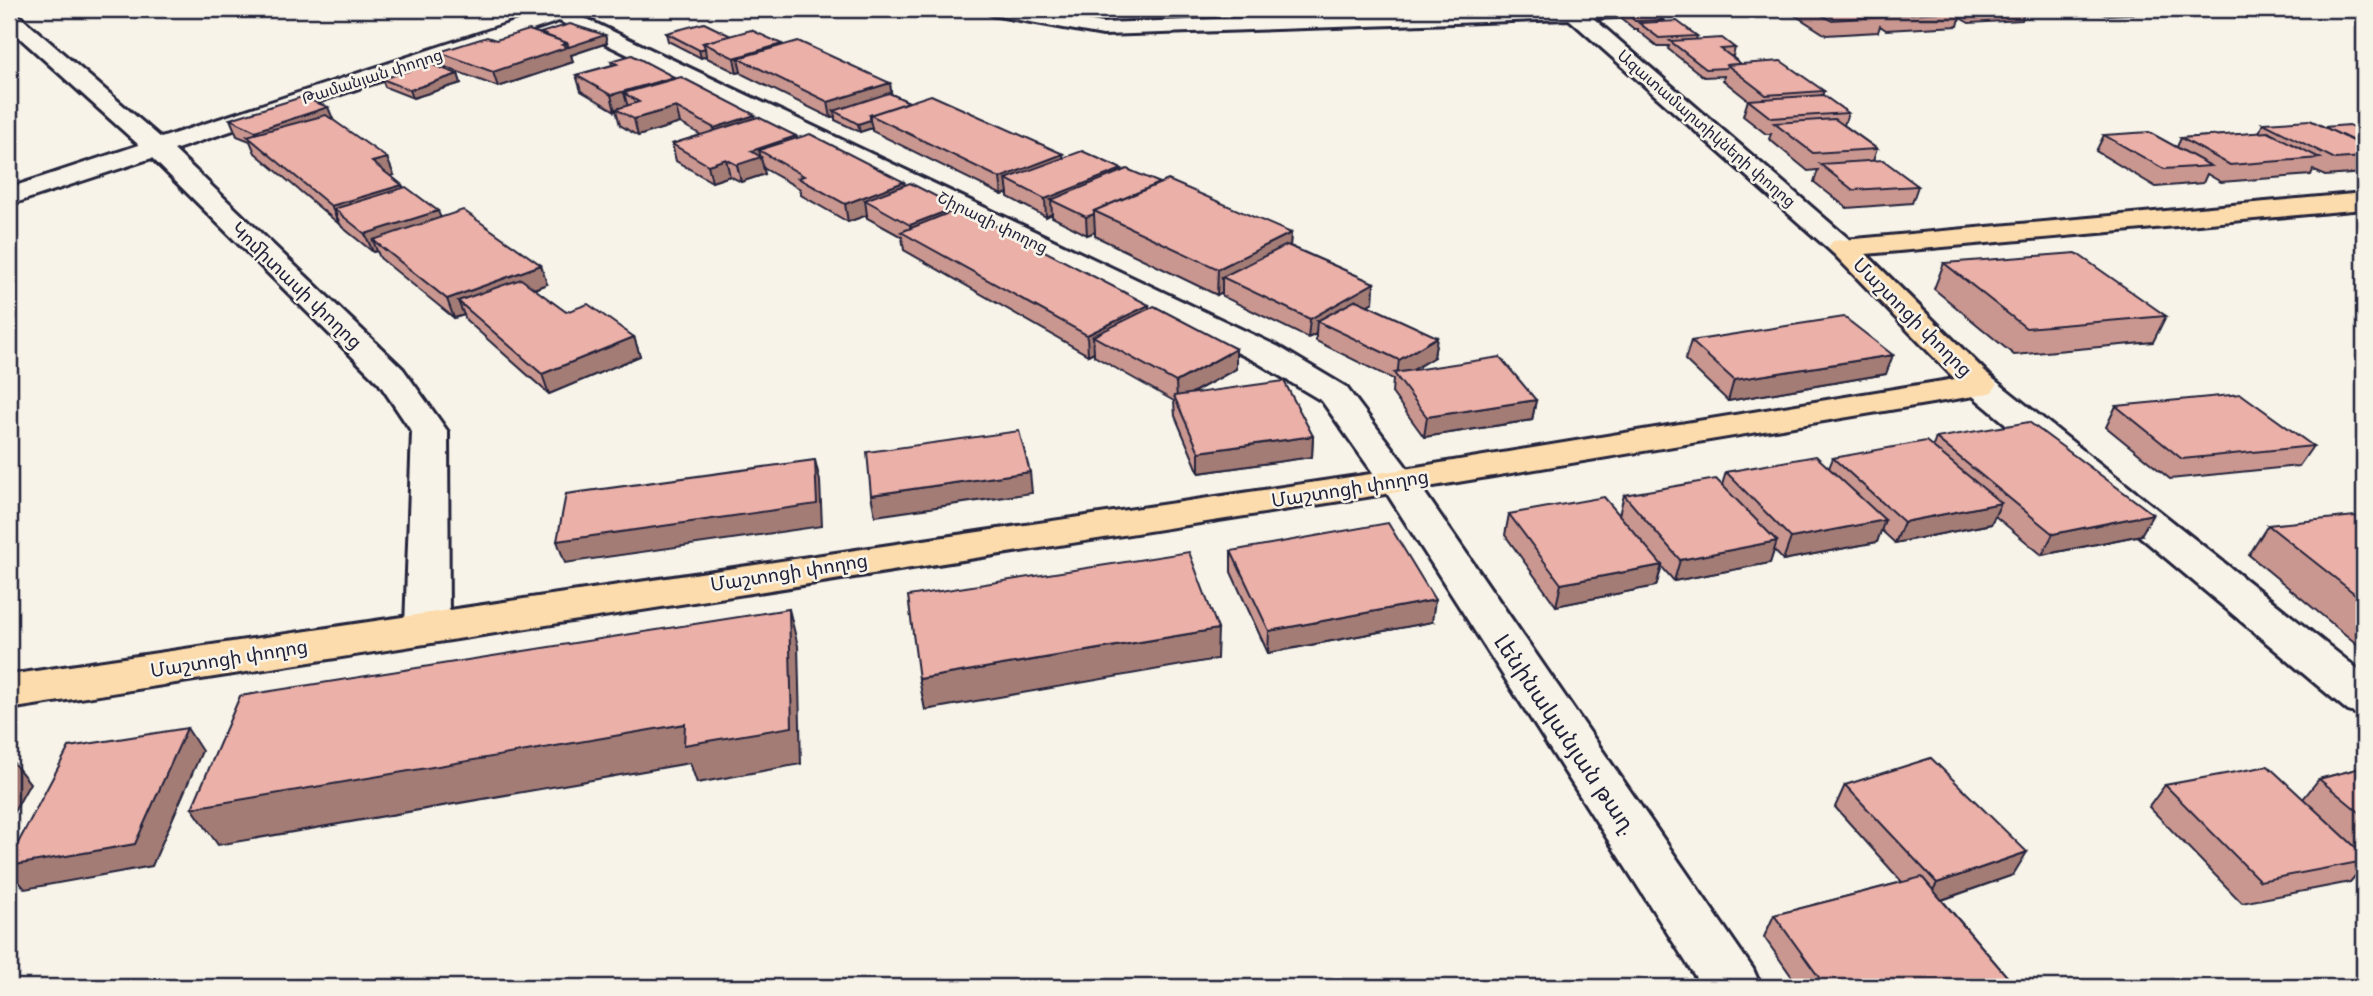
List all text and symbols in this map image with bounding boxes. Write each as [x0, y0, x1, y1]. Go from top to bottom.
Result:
street label: Թամանյան փողոց [299, 44, 445, 108]
street label: Ազատամարտիկների փողոց [1614, 45, 1800, 211]
street label: Շիրազի փողոց [934, 187, 1052, 257]
street label: Կոմիտասի փողոց [226, 216, 368, 354]
street label: Մաշտոցի փողոց [1848, 252, 1978, 382]
street label: Մաշտոցի փողոց [1270, 464, 1430, 512]
street label: Մաշտոցի փողոց [709, 548, 869, 596]
street label: Լենինականյան թաղ. [1488, 628, 1644, 840]
street label: Մաշտոցի փողոց [149, 634, 309, 682]

